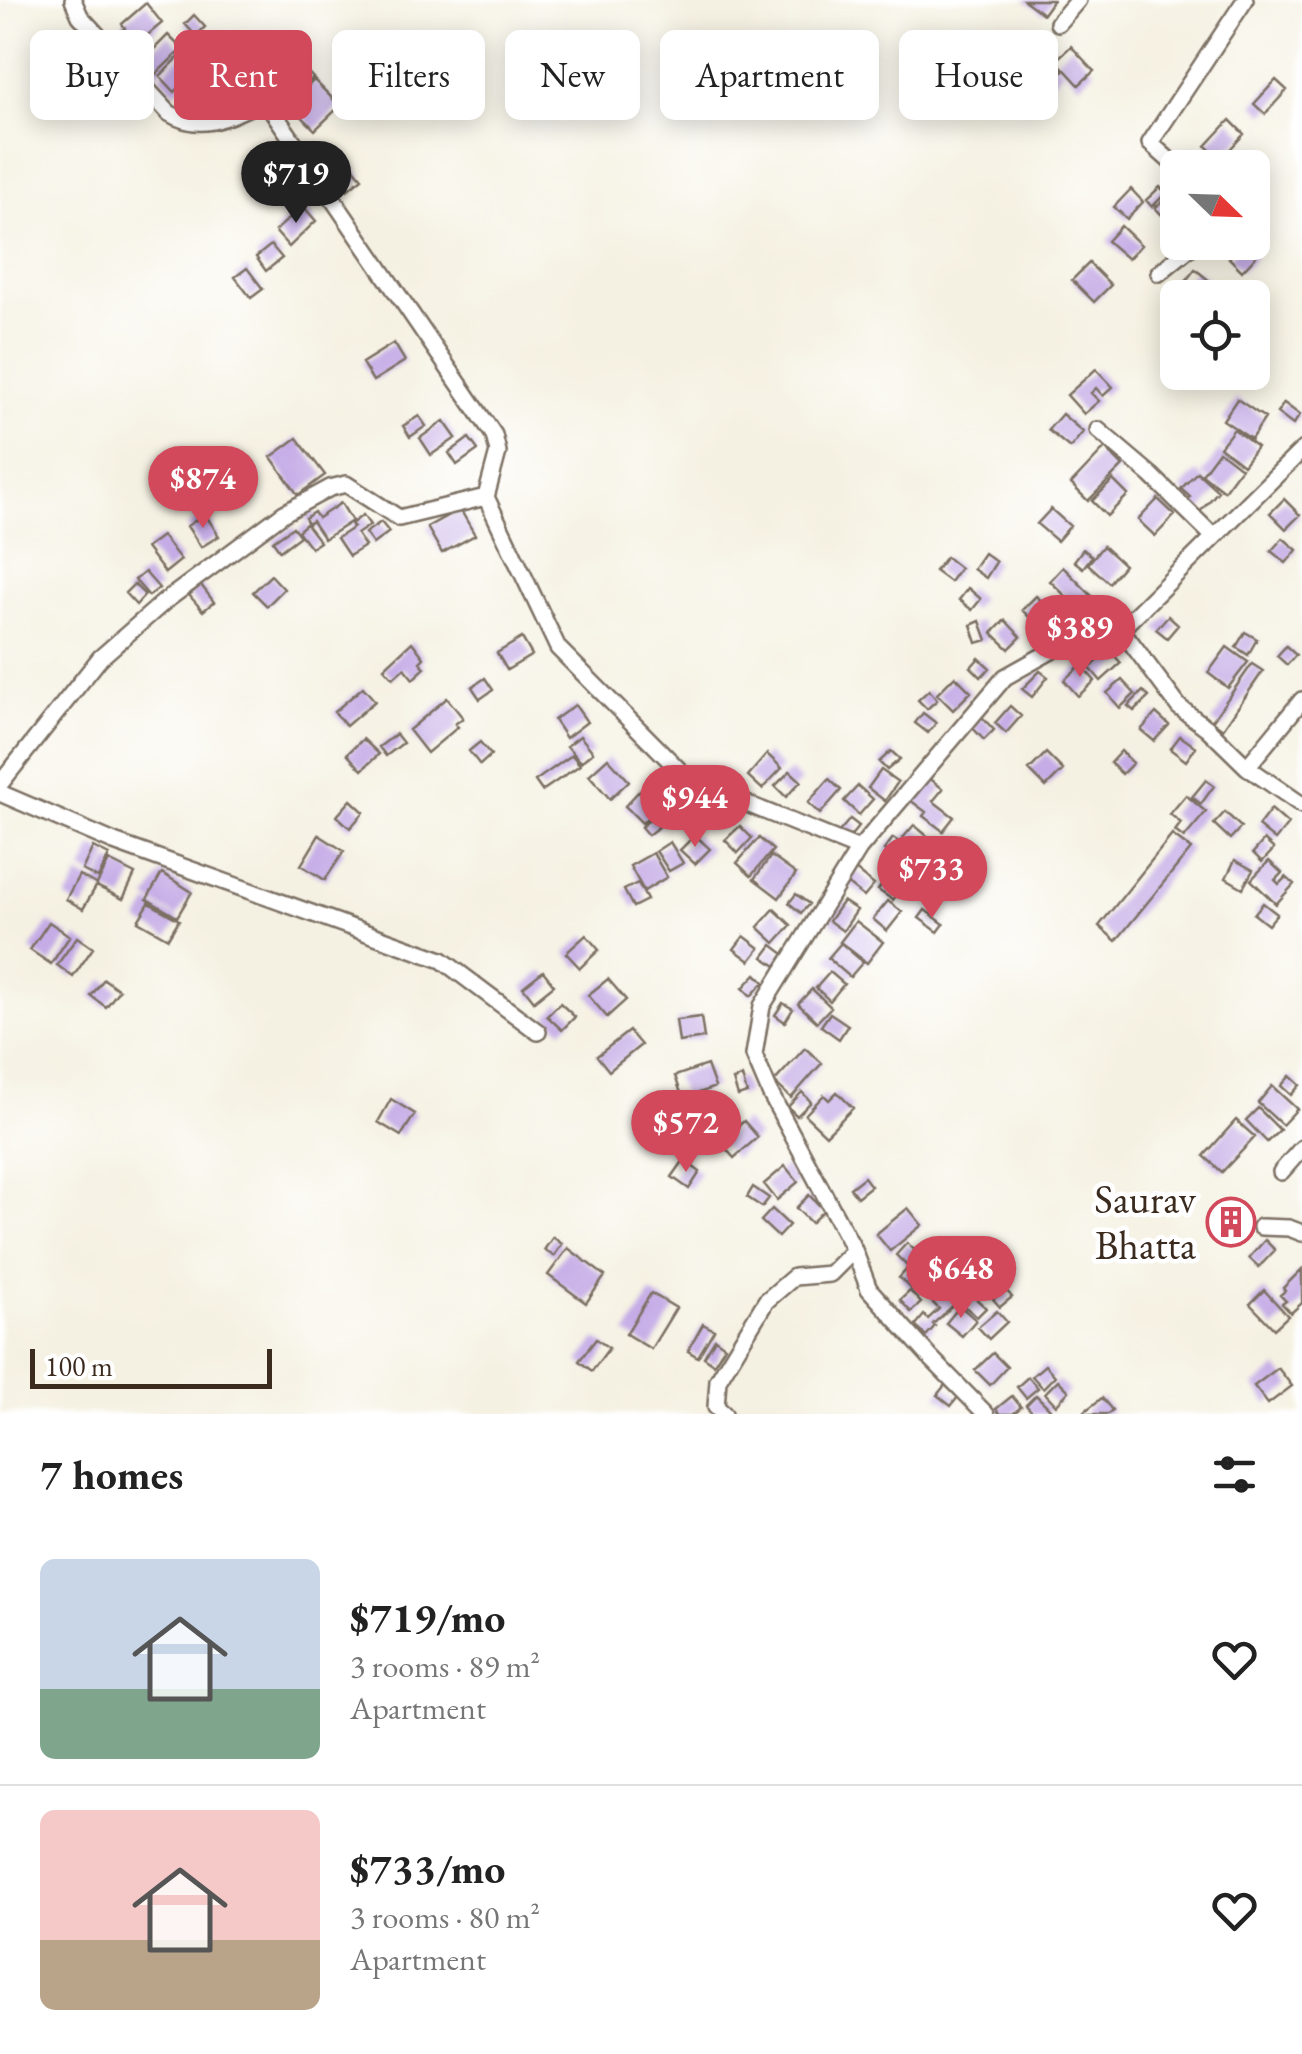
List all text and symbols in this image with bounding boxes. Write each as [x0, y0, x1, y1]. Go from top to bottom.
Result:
chip: Buy [30, 30, 154, 120]
chip: Rent [174, 30, 312, 120]
chip: Filters [332, 30, 485, 120]
chip: New [505, 30, 640, 120]
chip: Apartment [660, 30, 879, 120]
chip: House [899, 30, 1058, 120]
pin: $719 [237, 141, 355, 226]
north arrow [1160, 150, 1270, 260]
map controls [1160, 150, 1270, 390]
text: $719 [263, 152, 329, 194]
button: locate [1160, 280, 1270, 390]
pin: $874 [144, 446, 262, 531]
text: $874 [170, 457, 236, 499]
pin: $389 [1021, 595, 1139, 680]
text: $389 [1047, 606, 1113, 648]
pin: $944 [636, 765, 754, 850]
text: $944 [662, 776, 728, 818]
pin: $733 [873, 836, 991, 921]
text: $733 [899, 847, 965, 889]
pin: $572 [627, 1090, 745, 1175]
text: $572 [653, 1101, 719, 1143]
place label: Saurav Bhatta [1094, 1173, 1196, 1271]
building icon: Saurav Bhatta [1205, 1196, 1257, 1248]
pin: $648 [902, 1236, 1020, 1321]
text: $648 [928, 1247, 994, 1289]
scale bar [30, 1344, 272, 1388]
text: 100 m [45, 1348, 113, 1384]
text: 7 homes [40, 1447, 183, 1502]
icon: filters [1207, 1447, 1262, 1502]
text: $719/mo [350, 1590, 506, 1645]
icon: home [120, 1599, 240, 1719]
icon: heart [1207, 1632, 1262, 1687]
text: 3 rooms · 89 m² [350, 1645, 540, 1687]
text: Apartment [350, 1687, 486, 1729]
text: $733/mo [350, 1841, 506, 1896]
icon: home [120, 1850, 240, 1970]
icon: heart [1207, 1883, 1262, 1938]
text: 3 rooms · 80 m² [350, 1896, 540, 1938]
text: Apartment [350, 1938, 486, 1980]

